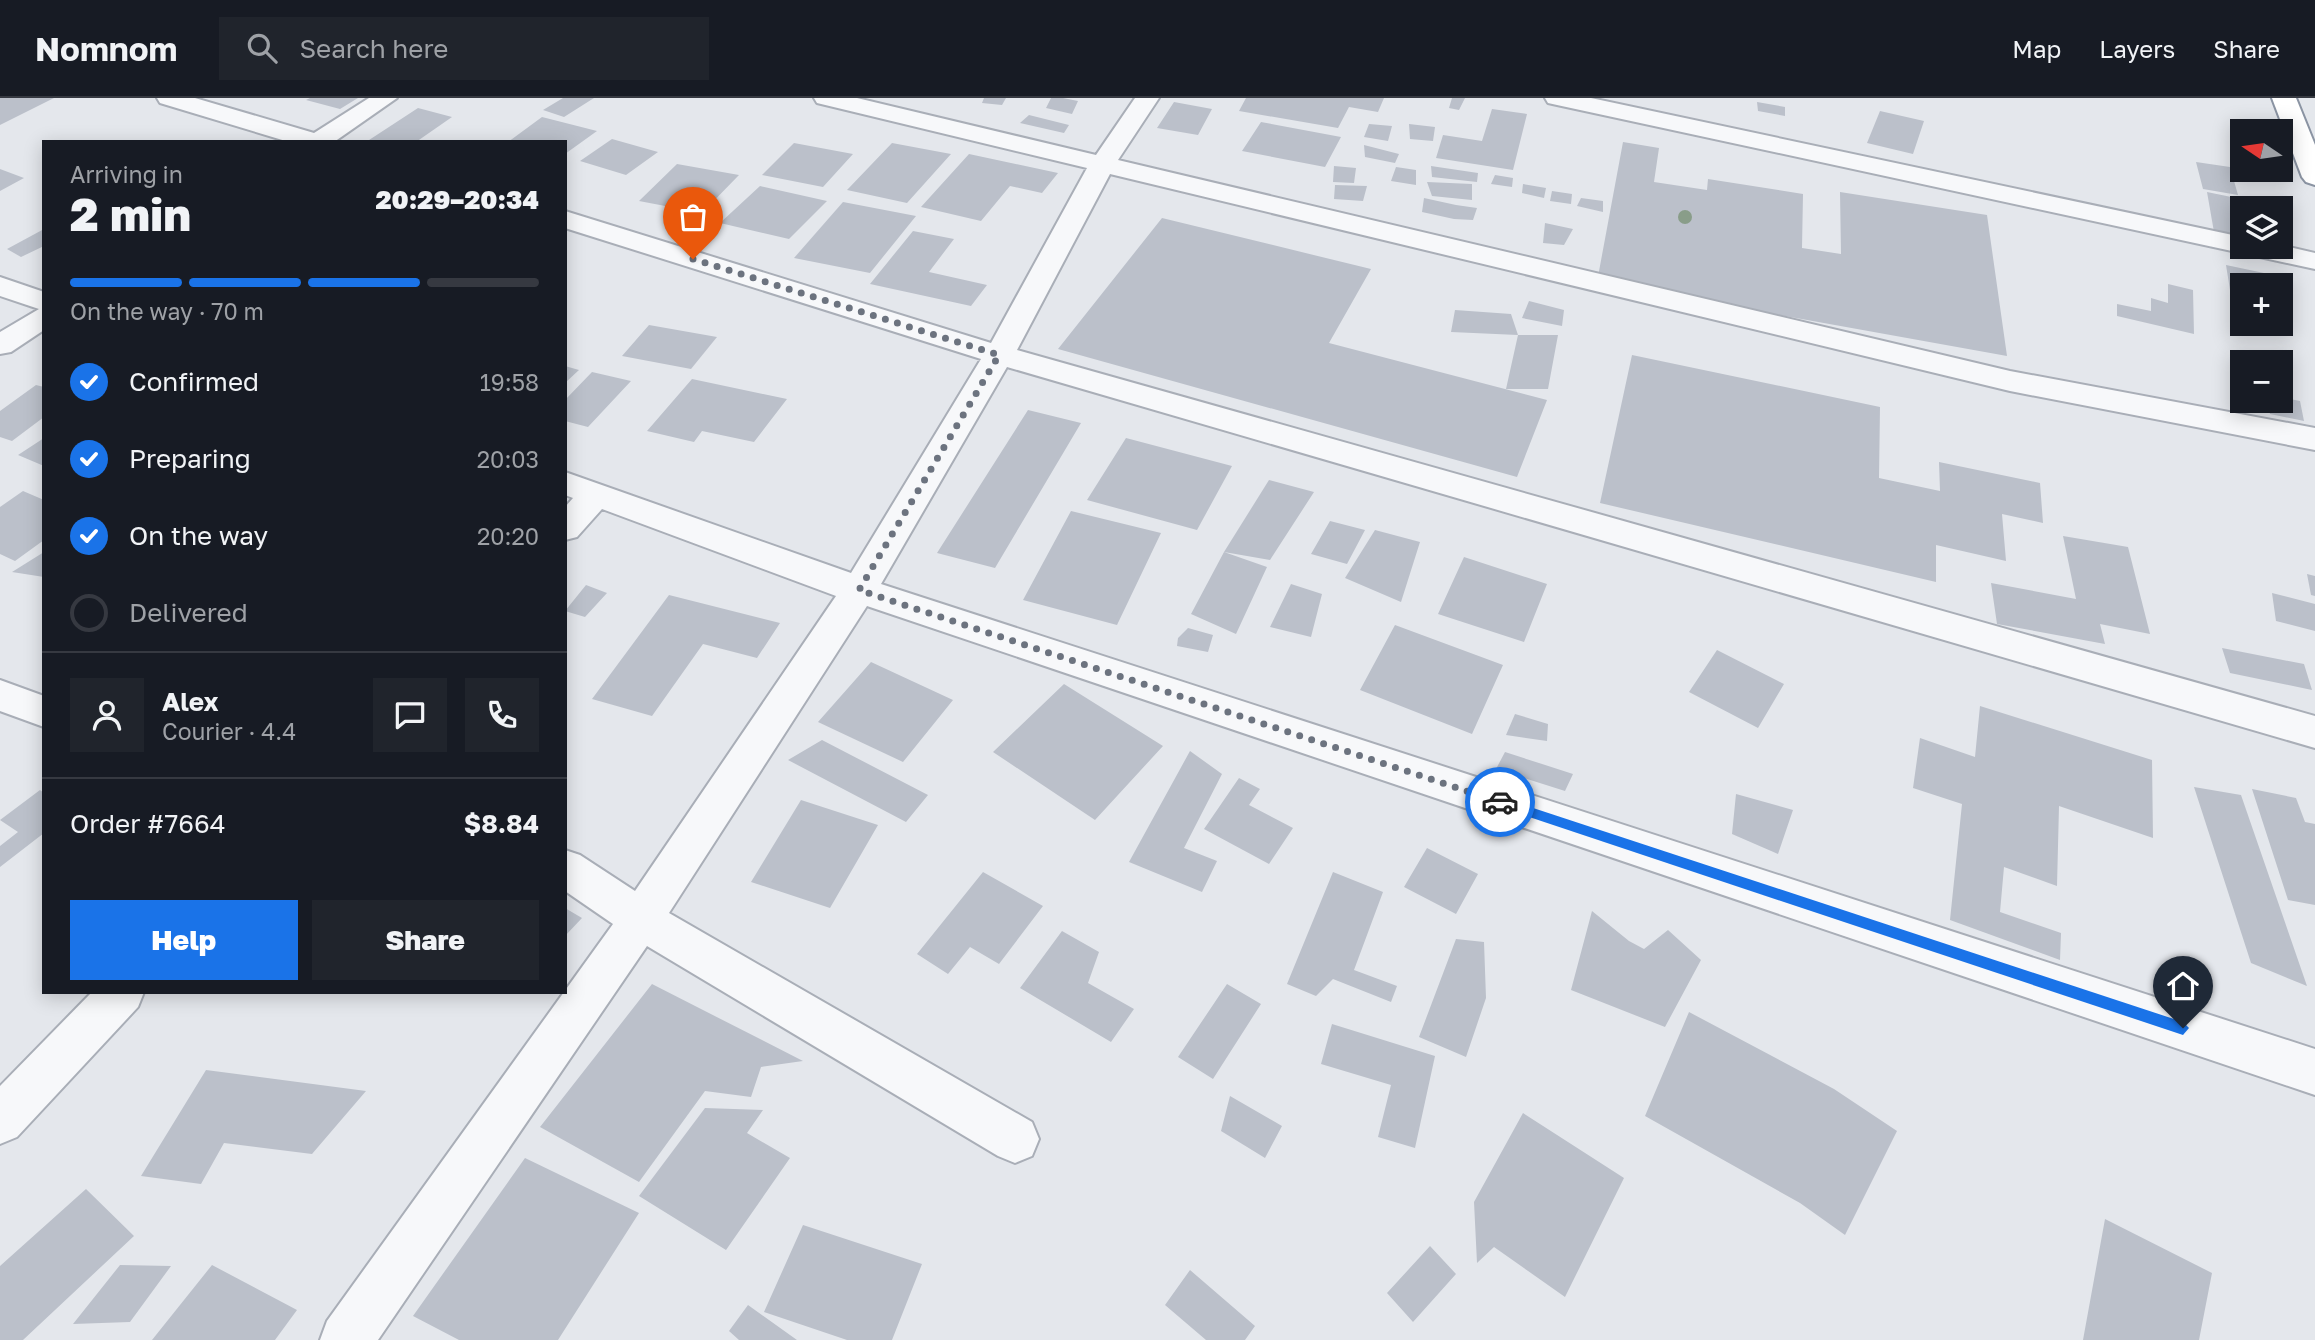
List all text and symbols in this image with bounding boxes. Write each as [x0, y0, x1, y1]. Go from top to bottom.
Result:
search box [219, 17, 709, 80]
text: Nomnom [35, 29, 177, 68]
icon: search [243, 29, 281, 67]
text: Search here [299, 33, 448, 64]
text: Map [2012, 34, 2061, 63]
text: Layers [2099, 34, 2175, 63]
text: Share [2213, 34, 2280, 63]
north arrow [2230, 119, 2292, 182]
map controls [2230, 119, 2293, 413]
text: Arriving in [70, 160, 183, 188]
text: 20:29–20:34 [375, 184, 539, 215]
text: 2 min [70, 186, 191, 241]
pin [663, 187, 723, 259]
button: layers [2230, 196, 2293, 259]
icon: bag [674, 198, 712, 236]
button: + [2230, 273, 2293, 336]
text: On the way · 70 m [70, 297, 264, 325]
button: − [2230, 350, 2293, 413]
icon: check [70, 363, 108, 401]
text: Confirmed [129, 366, 259, 397]
text: 19:58 [480, 368, 539, 396]
icon: check [70, 440, 108, 478]
text: Preparing [129, 443, 251, 474]
text: 20:03 [477, 445, 539, 473]
icon: check [70, 517, 108, 555]
text: On the way [129, 520, 268, 551]
text: 20:20 [477, 522, 539, 550]
text: Delivered [129, 597, 248, 628]
button: person [70, 678, 144, 752]
button: chat [373, 678, 447, 752]
button: phone [465, 678, 539, 752]
text: Alex [162, 686, 219, 717]
text: Courier · 4.4 [162, 717, 296, 745]
courier [1465, 767, 1535, 837]
icon: car [1481, 783, 1519, 821]
text: Order #7664 [70, 808, 226, 839]
text: $8.84 [464, 808, 539, 839]
button: Help [70, 900, 298, 980]
button: Share [312, 900, 539, 980]
pin [2153, 956, 2213, 1028]
icon: home [2164, 967, 2202, 1005]

